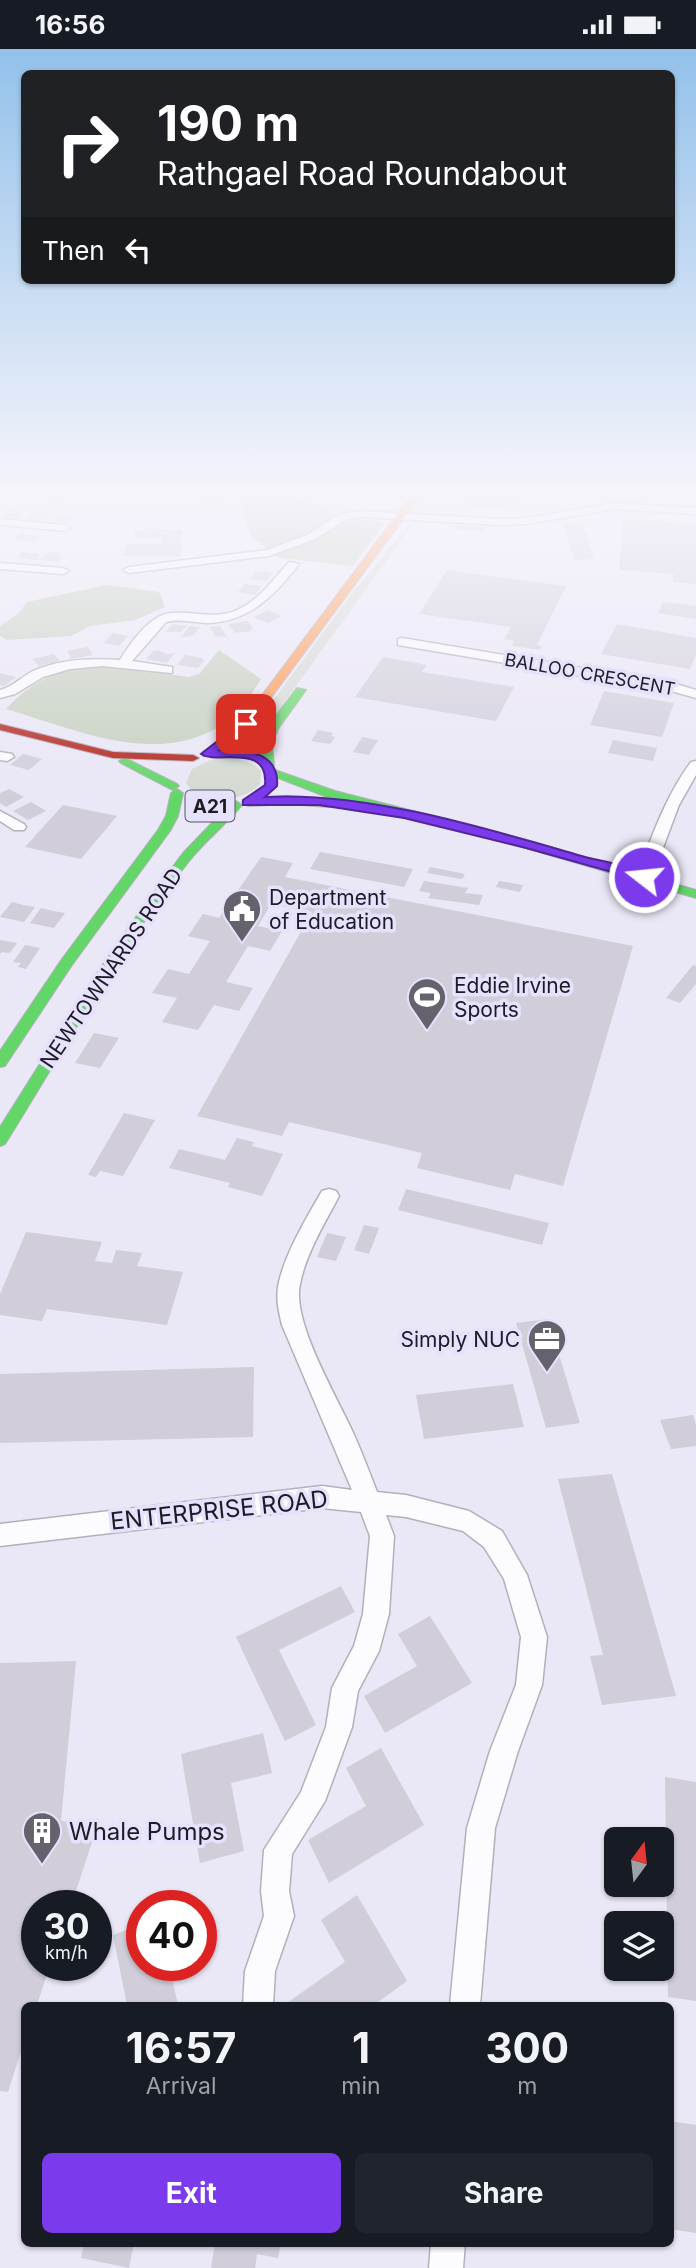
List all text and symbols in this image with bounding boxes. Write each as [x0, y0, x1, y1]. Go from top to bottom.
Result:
text: 16:56 [35, 9, 105, 40]
text: 190 m [157, 94, 299, 153]
icon: right [42, 98, 133, 189]
text: Rathgael Road Roundabout [157, 154, 567, 193]
icon: left [119, 231, 157, 269]
text: Then [42, 235, 105, 266]
street label: BALLOO CRESCENT [503, 649, 677, 699]
pin [216, 694, 276, 754]
icon: arrive [227, 705, 265, 743]
road number: A21 [186, 791, 234, 821]
position arrow [607, 840, 681, 914]
street label: NEWTOWNARDS ROAD [35, 863, 187, 1073]
place label: Department of Education [269, 885, 394, 934]
public building icon: Department of Education [221, 888, 263, 943]
place label: Eddie Irvine Sports [454, 973, 571, 1022]
sports icon: Eddie Irvine Sports [406, 976, 448, 1031]
office icon: Simply NUC [526, 1318, 568, 1373]
place label: Simply NUC [401, 1327, 520, 1352]
street label: ENTERPRISE ROAD [109, 1484, 329, 1536]
building icon: Whale Pumps [21, 1810, 63, 1865]
place label: Whale Pumps [69, 1817, 225, 1846]
north arrow [604, 1827, 674, 1897]
map controls [604, 1827, 674, 1981]
speed limit sign: 40 [126, 1890, 217, 1981]
text: 30 [43, 1905, 90, 1947]
button: layers [604, 1911, 674, 1981]
text: km/h [45, 1942, 88, 1963]
text: 16:57 [126, 2022, 236, 2073]
text: 1 [352, 2022, 370, 2073]
text: 300 [485, 2022, 569, 2073]
text: Arrival [146, 2072, 217, 2100]
text: min [341, 2072, 381, 2100]
text: m [517, 2072, 537, 2100]
button: Exit [42, 2153, 341, 2233]
button: Share [355, 2153, 653, 2233]

